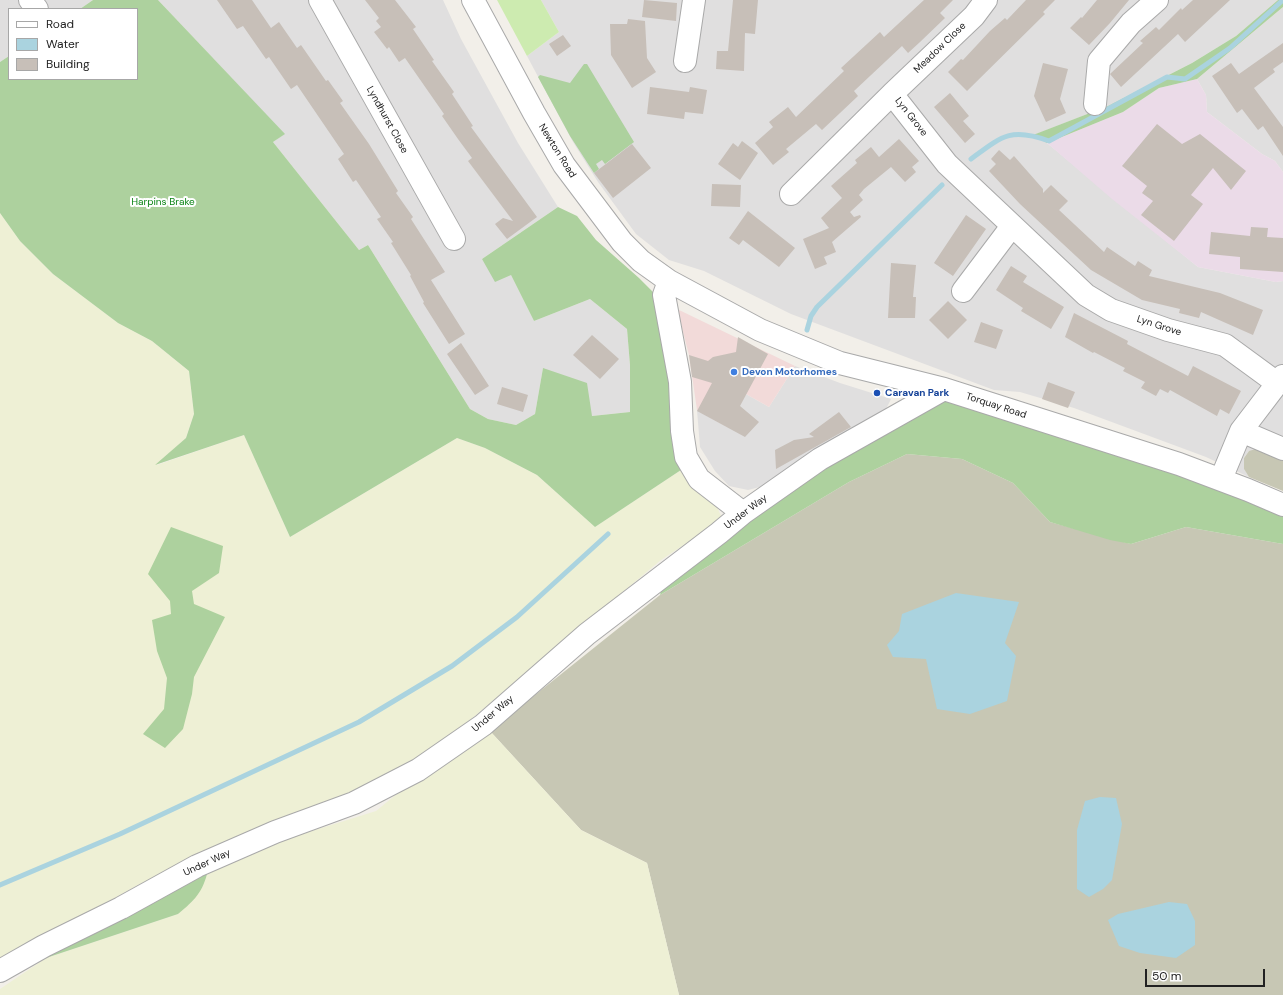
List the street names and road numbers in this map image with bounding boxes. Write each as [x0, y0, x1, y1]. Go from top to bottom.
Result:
street label: Meadow Close [911, 20, 969, 76]
street label: Lyndhurst Close [364, 84, 410, 156]
street label: Lyn Grove [892, 95, 930, 139]
street label: Newton Road [536, 122, 578, 180]
street label: Lyn Grove [1135, 313, 1183, 339]
street label: Torquay Road [964, 391, 1028, 421]
street label: Under Way [722, 492, 770, 532]
street label: Under Way [470, 693, 516, 735]
street label: Under Way [182, 847, 232, 879]

